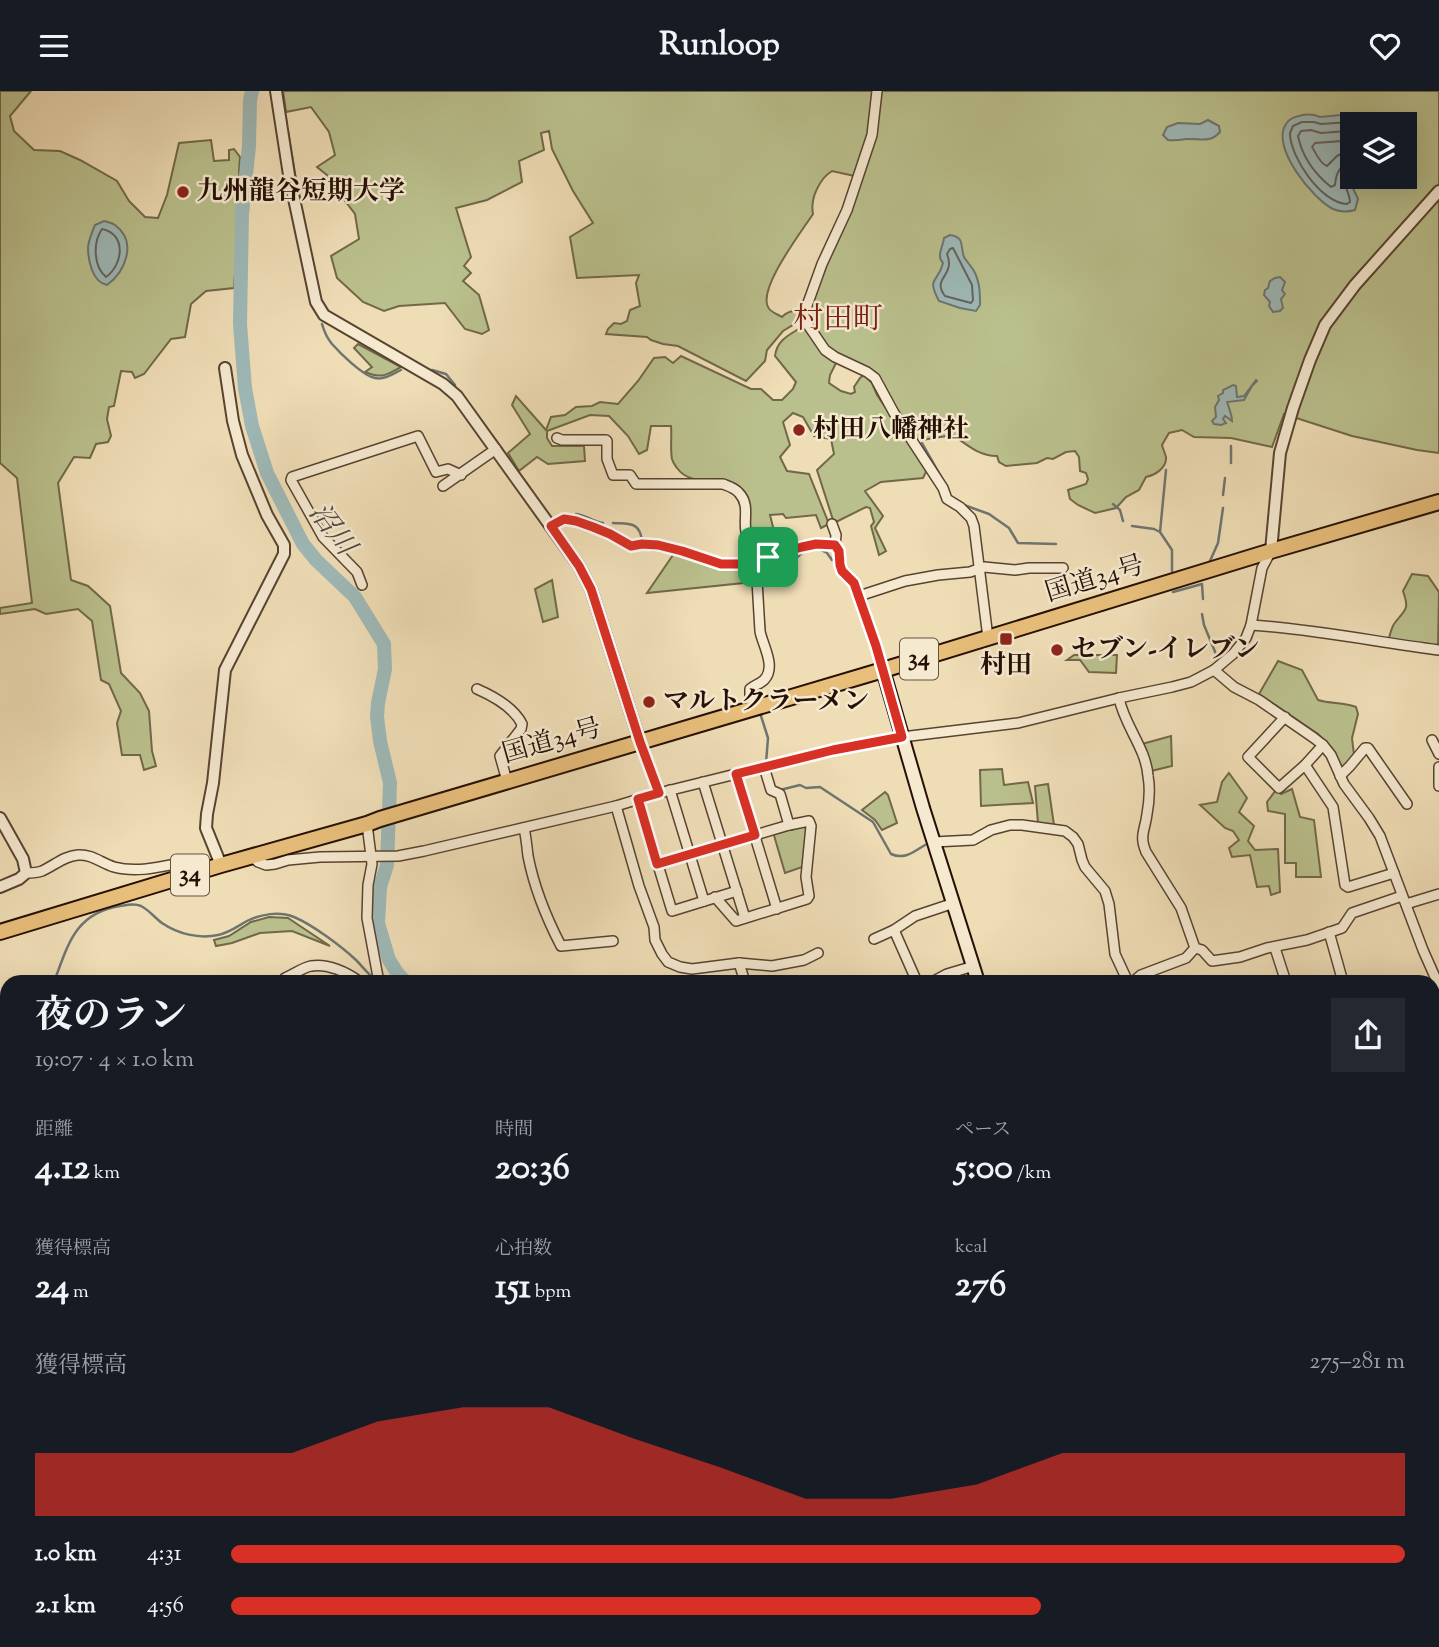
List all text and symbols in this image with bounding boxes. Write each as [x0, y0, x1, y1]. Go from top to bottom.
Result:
text: Runloop [659, 23, 780, 69]
icon: menu [35, 27, 73, 65]
icon: heart [1366, 27, 1404, 65]
map controls [1340, 112, 1417, 189]
button: layers [1340, 112, 1417, 189]
place label: 九州龍谷短期大学 [197, 174, 405, 211]
marker: 九州龍谷短期大学 [175, 184, 191, 200]
district label: 村田町 [793, 299, 883, 342]
place label: 村田八幡神社 [813, 412, 969, 449]
marker: 村田八幡神社 [791, 422, 807, 438]
water label: 沼川 [298, 496, 366, 567]
pin [738, 527, 798, 587]
icon: arrive [749, 538, 787, 576]
street label: 国道34号 [1041, 547, 1149, 613]
marker: 村田 [998, 631, 1014, 647]
place label: セブン-イレブン [1071, 632, 1260, 669]
road number: 34 [900, 639, 938, 679]
marker: セブン-イレブン [1049, 642, 1065, 658]
place label: 村田 [980, 648, 1032, 685]
place label: マルトクラーメン [663, 684, 869, 721]
marker: マルトクラーメン [641, 694, 657, 710]
street label: 国道34号 [498, 710, 606, 774]
road number: 34 [171, 855, 209, 895]
text: 夜のラン [35, 991, 187, 1045]
button: share [1331, 998, 1405, 1072]
text: 19:07 · 4 × 1.0 km [35, 1044, 194, 1077]
text: 距離 [35, 1117, 73, 1144]
text: 時間 [495, 1117, 533, 1144]
text: ペース [955, 1117, 1011, 1144]
text: 4.12 [35, 1144, 90, 1195]
text: 20:36 [495, 1144, 570, 1195]
text: 5:00 [955, 1144, 1013, 1195]
text: km [90, 1160, 120, 1187]
text: /km [1013, 1160, 1051, 1187]
text: kcal [955, 1234, 988, 1261]
text: 獲得標高 [35, 1236, 111, 1263]
text: 心拍数 [495, 1236, 552, 1263]
text: 276 [955, 1261, 1006, 1312]
text: 24 [35, 1263, 69, 1314]
text: 151 [495, 1263, 531, 1314]
text: m [69, 1279, 89, 1306]
text: bpm [531, 1279, 571, 1306]
text: 275–281 m [1310, 1346, 1405, 1379]
text: 獲得標高 [35, 1350, 127, 1383]
text: 1.0 km [35, 1538, 97, 1571]
text: 4:31 [147, 1538, 182, 1571]
text: 2.1 km [35, 1590, 96, 1623]
text: 4:56 [147, 1590, 184, 1623]

